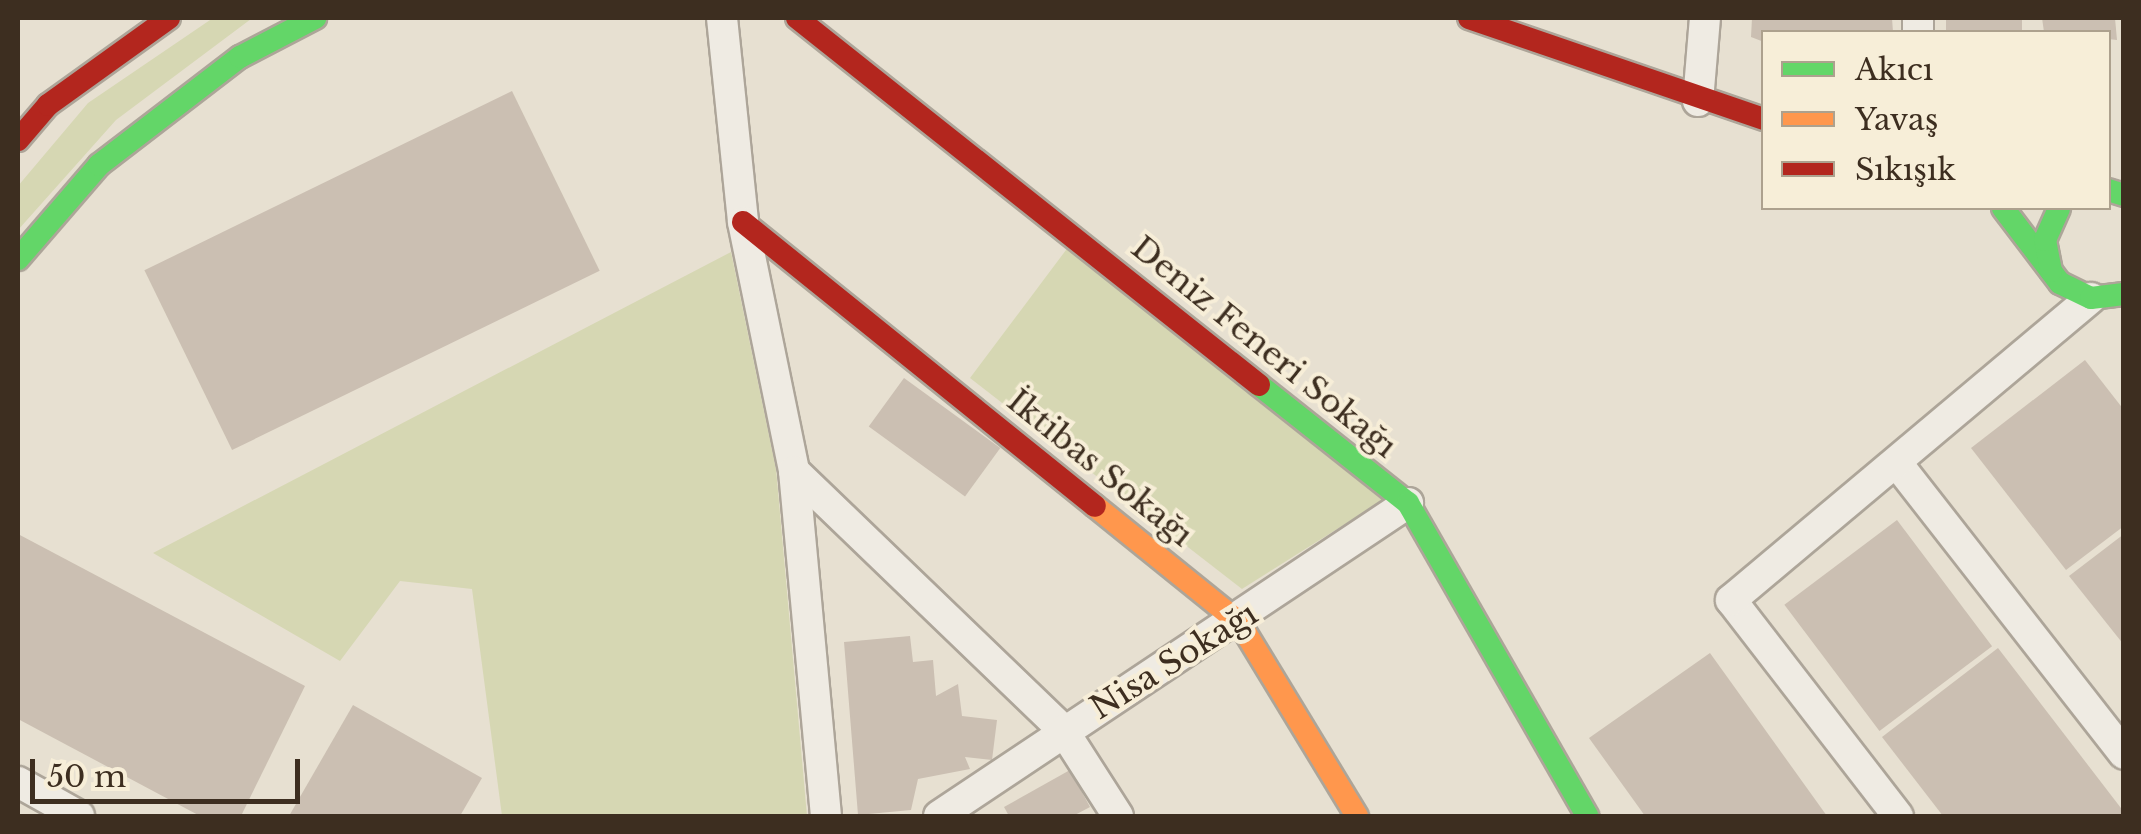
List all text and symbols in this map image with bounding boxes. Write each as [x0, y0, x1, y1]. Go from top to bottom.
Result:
legend [1761, 30, 2111, 210]
text: Akıcı [1855, 51, 1933, 88]
text: Yavaş [1855, 101, 1938, 138]
text: Sıkışık [1855, 151, 1956, 188]
street label: Deniz Feneri Sokağı [1124, 228, 1404, 466]
street label: İktibas Sokağı [1000, 382, 1200, 554]
street label: Nisa Sokağı [1083, 594, 1265, 728]
scale bar [35, 739, 305, 801]
text: 50 m [47, 758, 126, 795]

